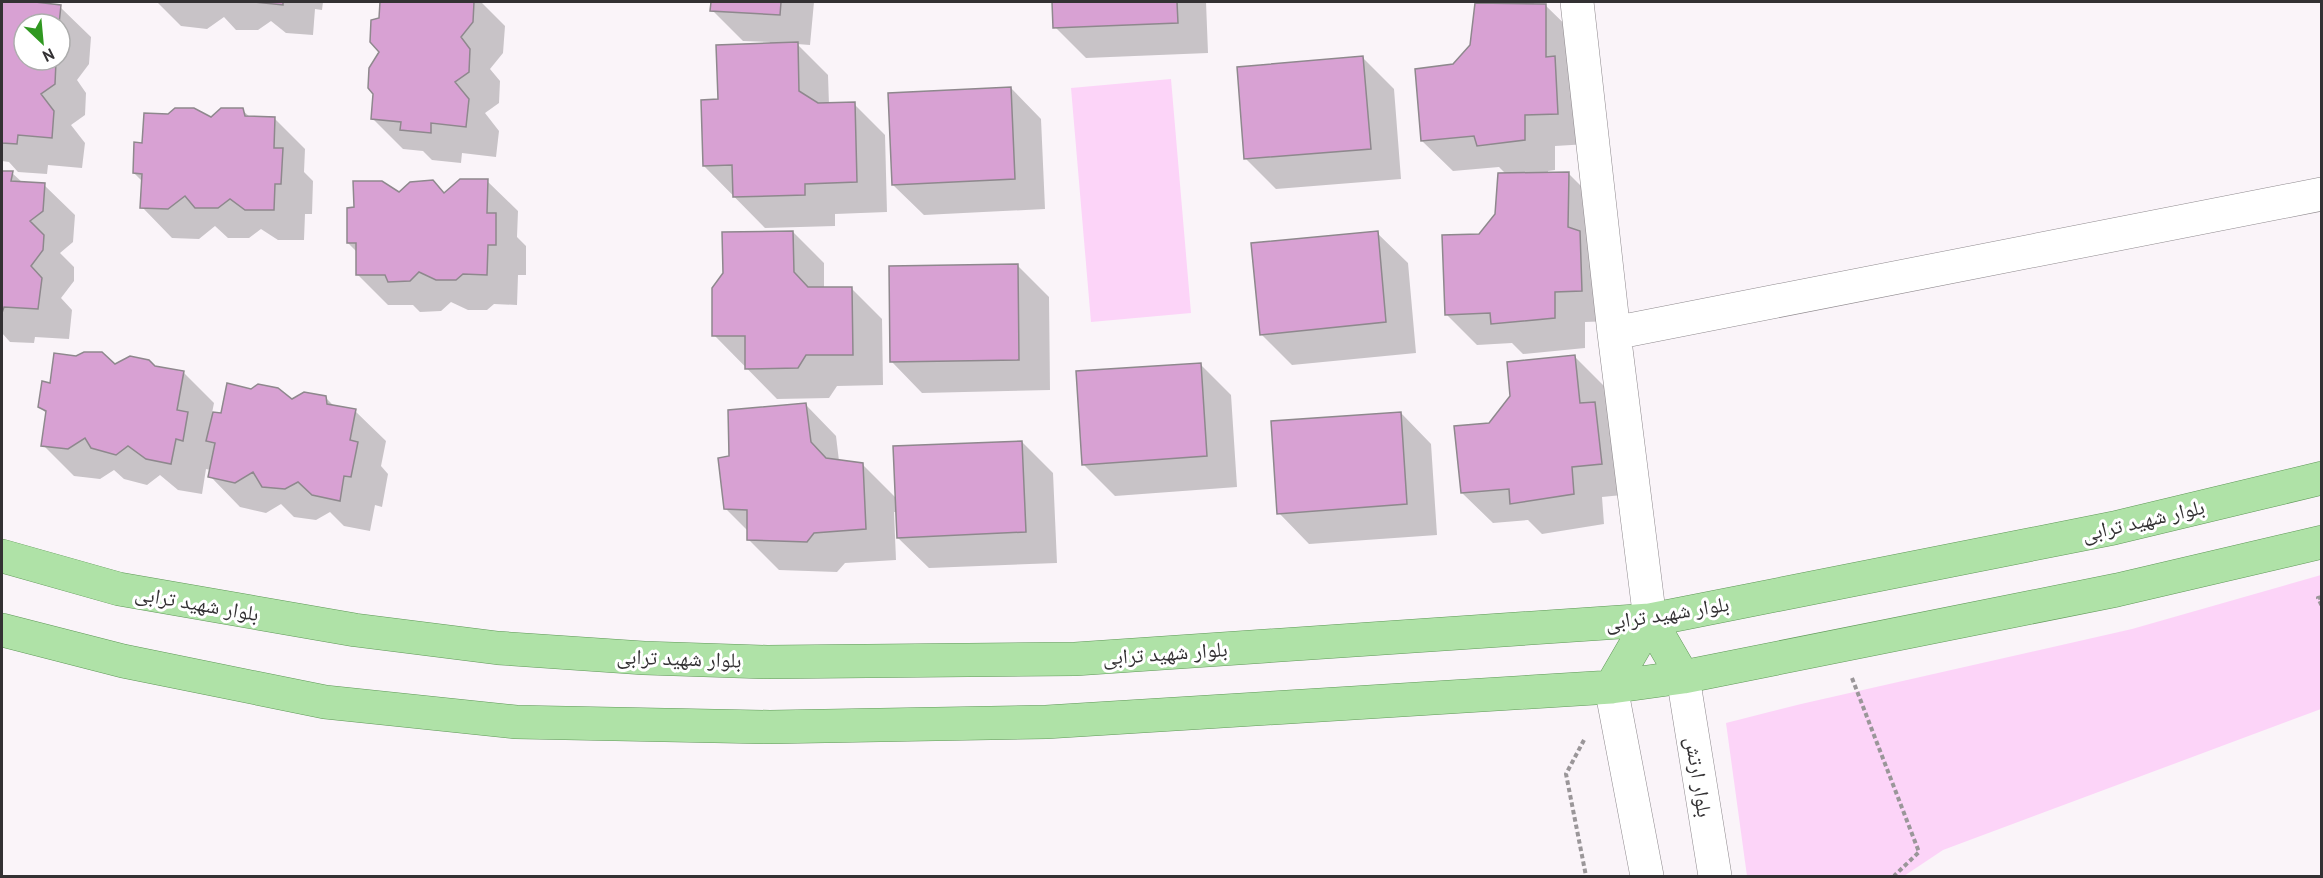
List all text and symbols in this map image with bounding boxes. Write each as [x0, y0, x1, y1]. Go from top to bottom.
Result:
north arrow [12, 12, 72, 72]
text: N [39, 44, 58, 67]
street label: بلوار شهید ترابی [2079, 493, 2207, 547]
street label: بلوار شهید ترابی [133, 579, 261, 627]
street label: بلوار شهید ترابی [1603, 590, 1731, 636]
street label: بلوار شهید ترابی [1102, 635, 1228, 671]
street label: بلوار شهید ترابی [616, 642, 742, 674]
street label: بلوار ارتش [1679, 735, 1719, 819]

